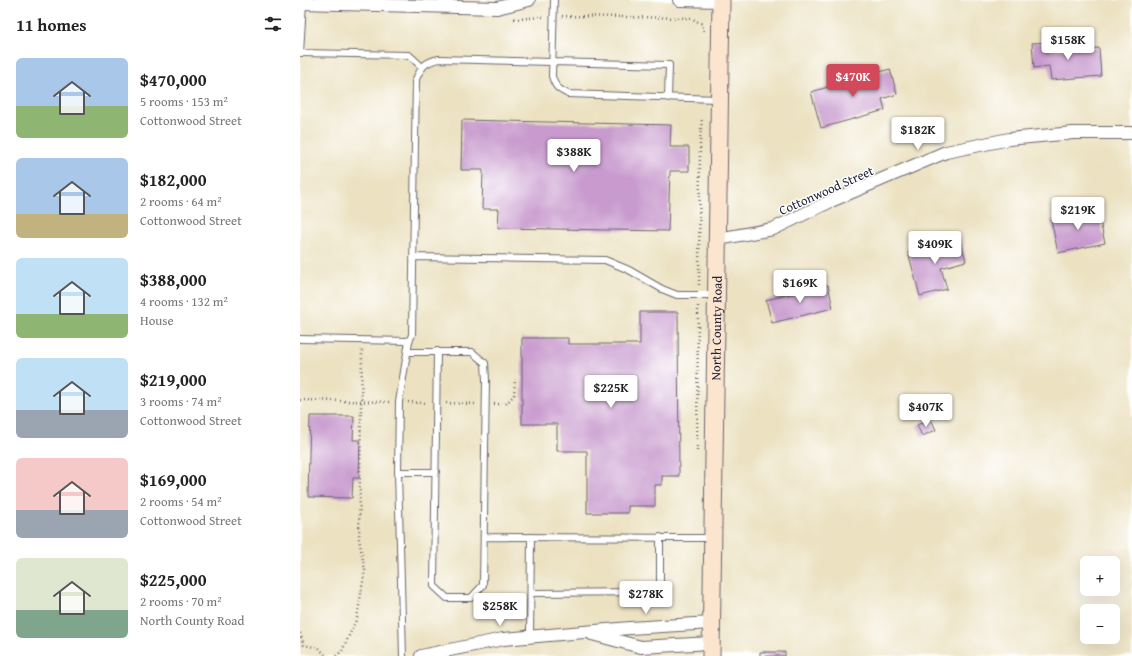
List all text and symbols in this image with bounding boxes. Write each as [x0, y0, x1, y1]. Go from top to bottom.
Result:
text: 11 homes [16, 12, 87, 37]
icon: filters [262, 13, 284, 35]
pin: $158K [1040, 27, 1096, 61]
text: $158K [1050, 30, 1086, 49]
pin: $470K [825, 64, 881, 98]
text: $470,000 [140, 67, 206, 92]
text: $470K [835, 67, 871, 86]
icon: home [48, 74, 96, 122]
text: 5 rooms · 153 m² [140, 92, 228, 111]
text: Cottonwood Street [140, 111, 242, 130]
pin: $182K [890, 117, 946, 151]
text: $182K [900, 120, 936, 139]
pin: $388K [546, 139, 602, 173]
text: $388K [556, 142, 592, 161]
street label: Cottonwood Street [776, 161, 877, 220]
text: $182,000 [140, 167, 206, 192]
icon: home [48, 174, 96, 222]
text: 2 rooms · 64 m² [140, 192, 222, 211]
pin: $219K [1050, 197, 1106, 231]
text: $219K [1060, 200, 1096, 219]
text: Cottonwood Street [140, 211, 242, 230]
pin: $409K [907, 231, 963, 265]
text: $409K [917, 234, 953, 253]
text: $388,000 [140, 267, 206, 292]
pin: $169K [772, 270, 828, 304]
text: $169K [782, 273, 818, 292]
icon: home [48, 274, 96, 322]
street label: North County Road [706, 276, 727, 380]
text: 4 rooms · 132 m² [140, 292, 228, 311]
text: House [140, 311, 174, 330]
text: $219,000 [140, 367, 206, 392]
icon: home [48, 374, 96, 422]
pin: $225K [583, 375, 639, 409]
text: $225K [593, 378, 629, 397]
text: 3 rooms · 74 m² [140, 392, 222, 411]
pin: $407K [898, 394, 954, 428]
text: $407K [908, 397, 944, 416]
text: Cottonwood Street [140, 411, 242, 430]
text: $169,000 [140, 467, 206, 492]
icon: home [48, 474, 96, 522]
text: 2 rooms · 54 m² [140, 492, 222, 511]
text: Cottonwood Street [140, 511, 242, 530]
map controls [1080, 556, 1120, 644]
button: + [1080, 556, 1120, 596]
text: $225,000 [140, 567, 206, 592]
icon: home [48, 574, 96, 622]
pin: $278K [618, 581, 674, 615]
text: $278K [628, 584, 664, 603]
text: 2 rooms · 70 m² [140, 592, 222, 611]
pin: $258K [472, 593, 528, 627]
text: $258K [482, 596, 518, 615]
button: − [1080, 604, 1120, 644]
text: North County Road [140, 611, 244, 630]

